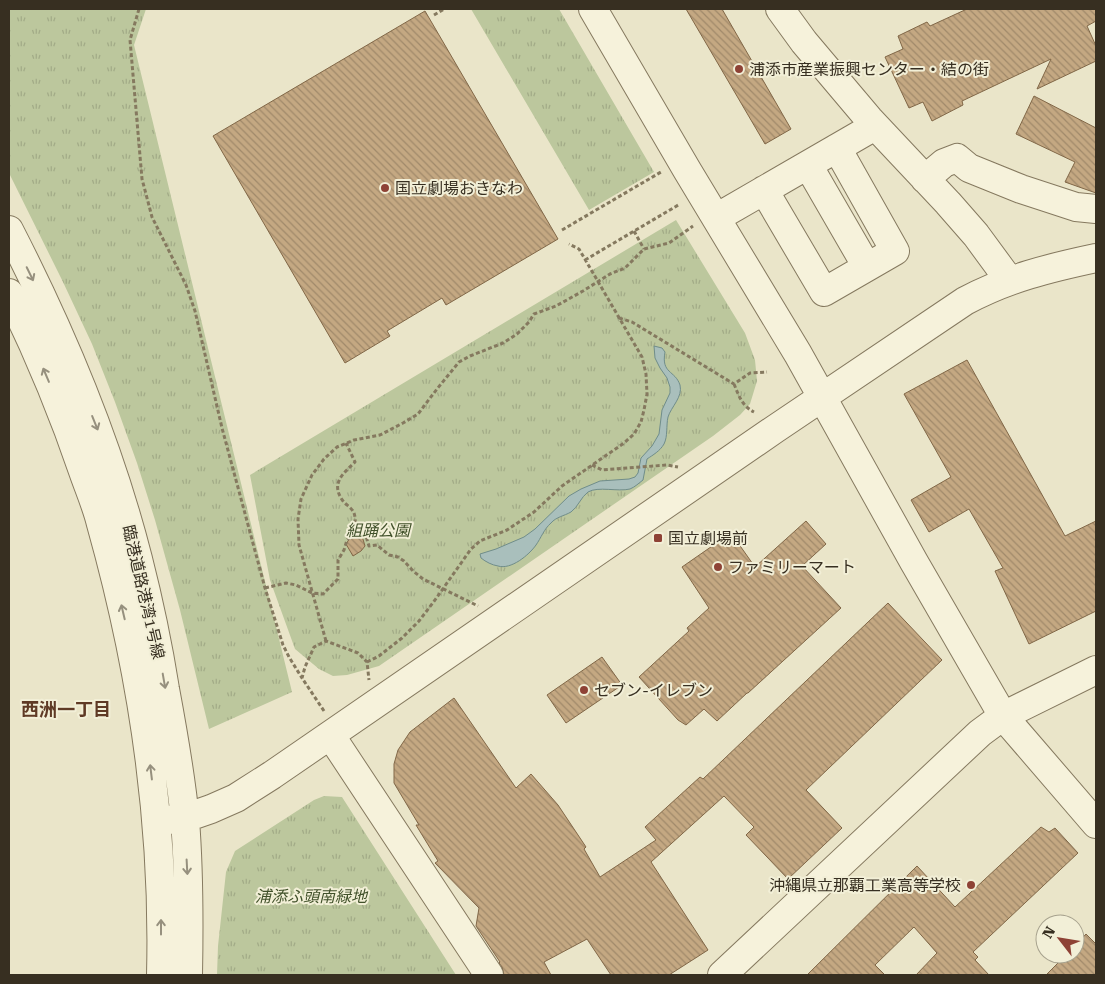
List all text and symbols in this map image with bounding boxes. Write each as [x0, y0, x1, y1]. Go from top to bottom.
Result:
place label: 浦添市産業振興センター・結の街 [749, 60, 989, 79]
marker: 浦添市産業振興センター・結の街 [733, 63, 745, 75]
place label: 国立劇場おきなわ [395, 179, 523, 198]
marker: 国立劇場おきなわ [379, 182, 391, 194]
one-way arrow [26, 266, 35, 281]
one-way arrow [41, 368, 50, 383]
one-way arrow [91, 415, 100, 430]
park label: 組踊公園 [346, 521, 412, 540]
street label: 臨港道路港湾1号線 [119, 523, 168, 661]
place label: 国立劇場前 [668, 529, 748, 548]
marker: 国立劇場前 [652, 532, 664, 544]
place label: ファミリーマート [728, 558, 856, 577]
marker: ファミリーマート [712, 561, 724, 573]
one-way arrow [118, 605, 127, 621]
one-way arrow [160, 672, 169, 688]
place label: セブン-イレブン [594, 681, 713, 700]
marker: セブン-イレブン [578, 684, 590, 696]
district label: 西洲一丁目 [21, 699, 111, 720]
one-way arrow [146, 765, 156, 781]
one-way arrow [182, 858, 192, 875]
place label: 沖縄県立那覇工業高等学校 [769, 876, 961, 895]
marker: 沖縄県立那覇工業高等学校 [965, 879, 977, 891]
park label: 浦添ふ頭南緑地 [255, 887, 369, 906]
north arrow [1035, 914, 1085, 964]
one-way arrow [156, 919, 166, 935]
text: N [1039, 923, 1059, 941]

